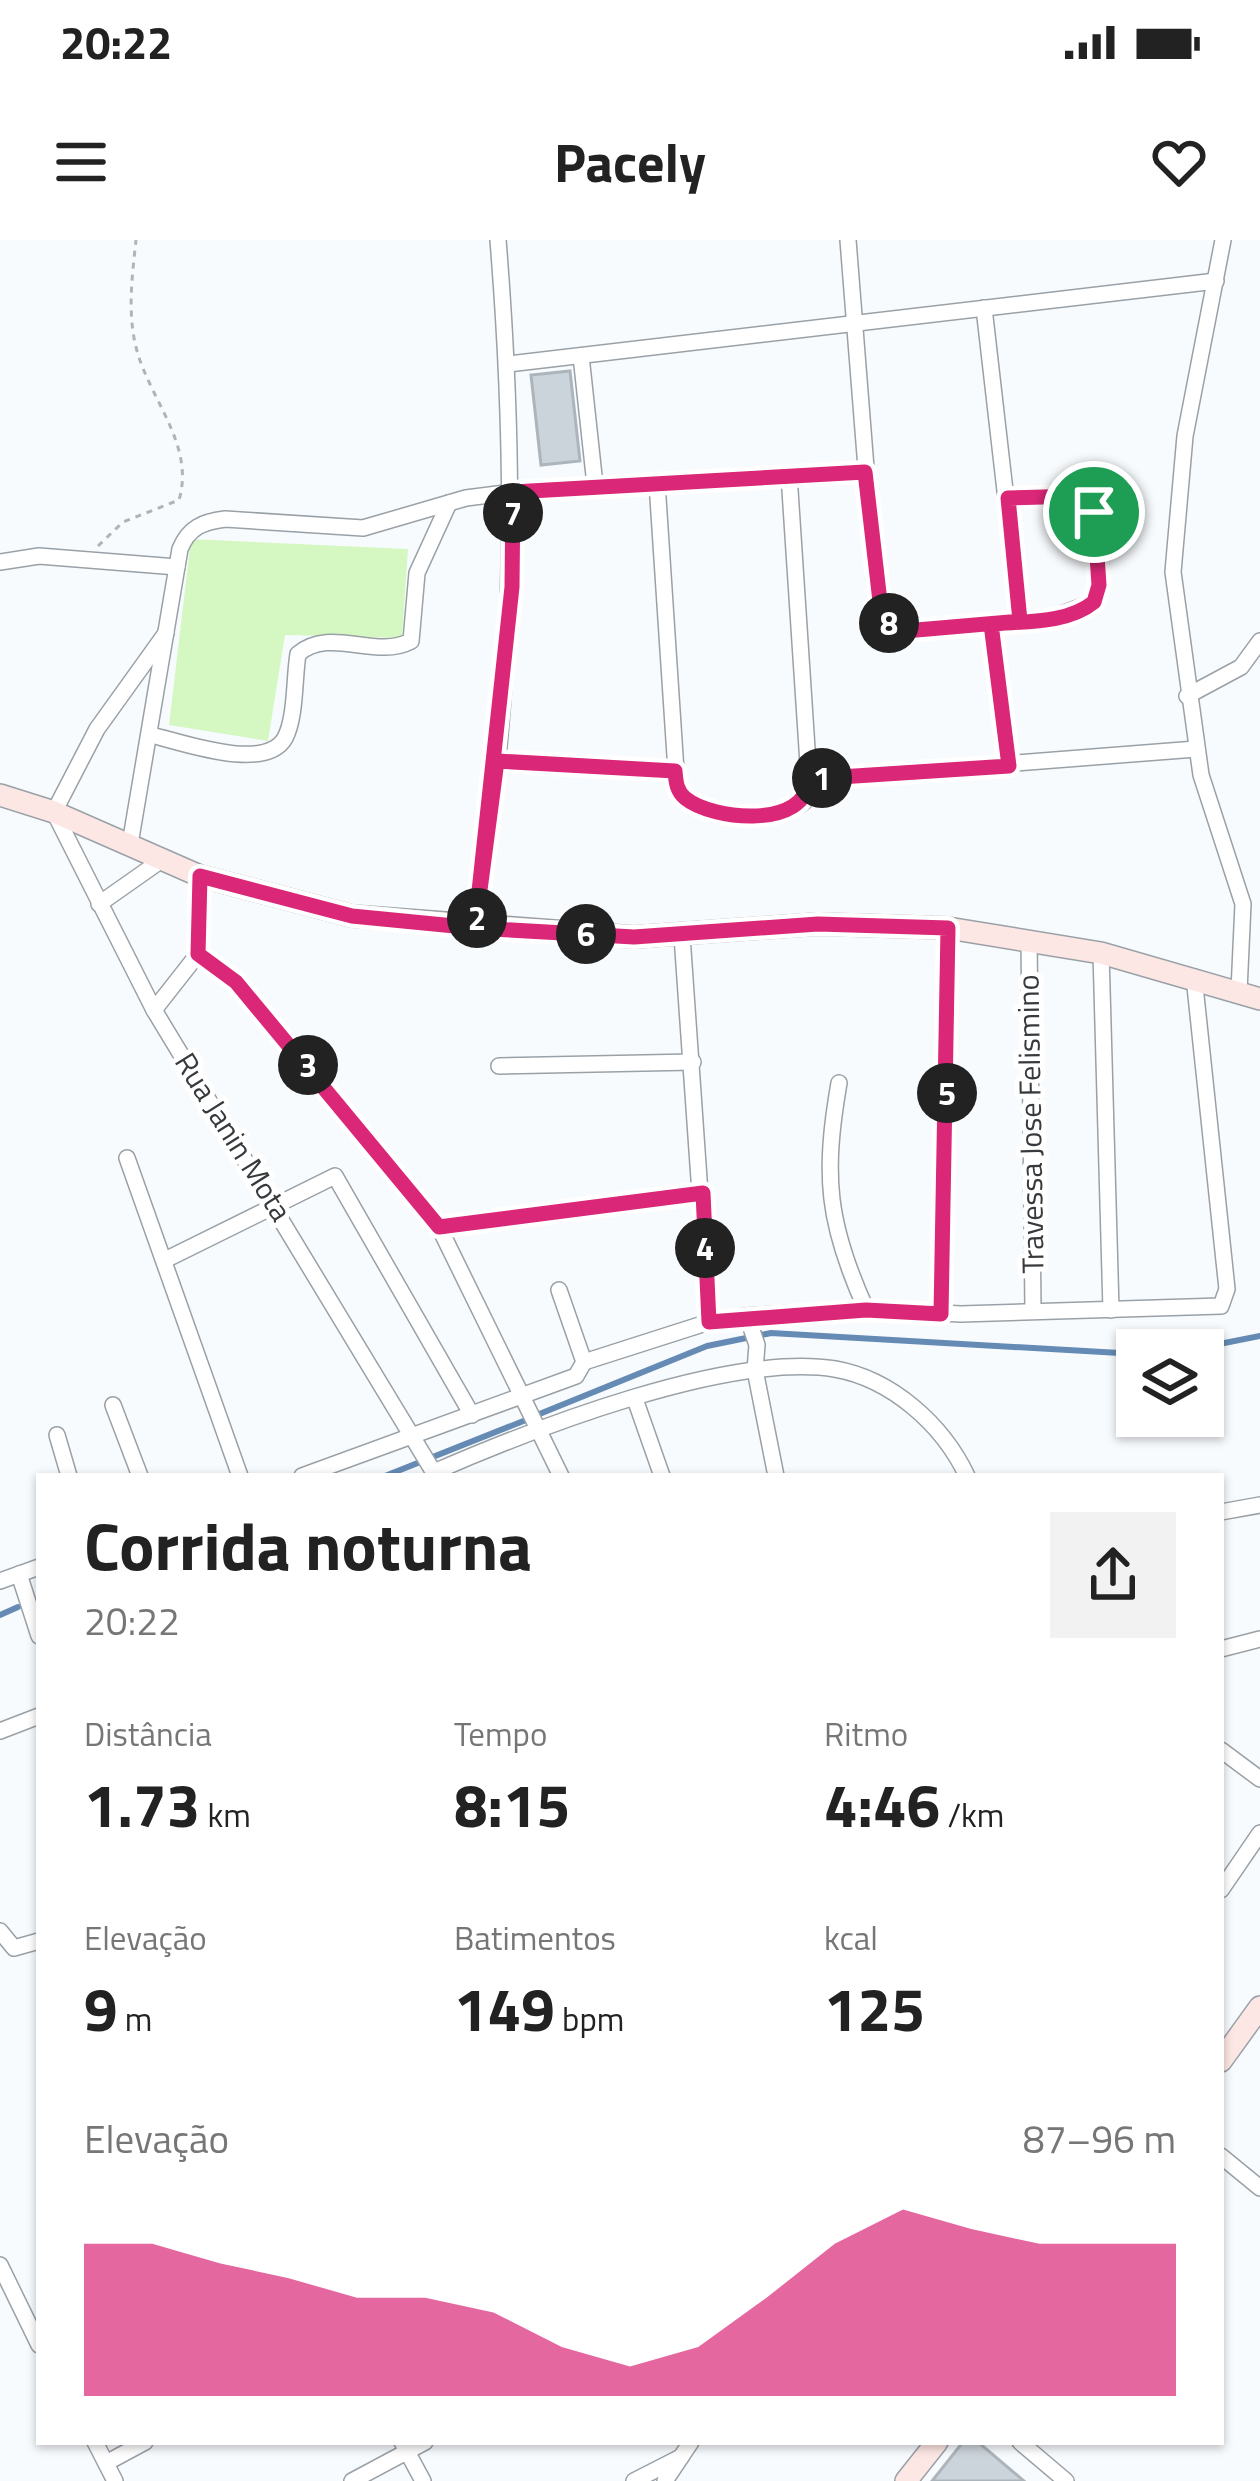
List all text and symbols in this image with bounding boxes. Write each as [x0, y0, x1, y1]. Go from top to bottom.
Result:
text: 20:22 [60, 8, 172, 76]
text: Pacely [554, 121, 706, 203]
icon: menu [48, 129, 114, 195]
icon: heart [1146, 129, 1212, 195]
pin [1043, 461, 1145, 563]
icon: arrive [1061, 479, 1127, 545]
pin: 7 [483, 483, 543, 543]
text: 7 [504, 488, 522, 538]
pin: 8 [859, 593, 919, 653]
text: 8 [880, 598, 898, 648]
pin: 1 [792, 748, 852, 808]
text: 1 [813, 753, 831, 803]
pin: 2 [447, 888, 507, 948]
text: 2 [468, 893, 486, 943]
pin: 6 [556, 904, 616, 964]
text: 6 [577, 909, 595, 959]
street label: Travessa Jose Felismino [1004, 974, 1056, 1274]
pin: 3 [278, 1035, 338, 1095]
text: 3 [299, 1040, 317, 1090]
street label: Rua Janin Mota [164, 1043, 304, 1230]
pin: 5 [917, 1063, 977, 1123]
text: 5 [938, 1068, 956, 1118]
pin: 4 [675, 1218, 735, 1278]
text: 4 [696, 1223, 714, 1273]
map controls [1116, 1329, 1224, 1437]
button: layers [1116, 1329, 1224, 1437]
text: Corrida noturna [84, 1495, 532, 1596]
button: share [1050, 1512, 1176, 1638]
text: 20:22 [84, 1591, 180, 1650]
text: Distância [84, 1709, 212, 1759]
text: Tempo [454, 1709, 547, 1759]
text: Ritmo [824, 1709, 908, 1759]
text: 1.73 [84, 1759, 200, 1850]
text: 8:15 [454, 1759, 570, 1850]
text: 4:46 [824, 1759, 940, 1850]
text: km [200, 1790, 251, 1840]
text: /km [940, 1790, 1004, 1840]
text: Elevação [84, 1913, 207, 1963]
text: Batimentos [454, 1913, 616, 1963]
text: kcal [824, 1913, 878, 1963]
text: 9 [84, 1963, 118, 2054]
text: 149 [454, 1963, 555, 2054]
text: 125 [824, 1963, 925, 2054]
text: m [118, 1994, 152, 2044]
text: bpm [555, 1994, 624, 2044]
text: Elevação [84, 2109, 229, 2168]
text: 87–96 m [1023, 2109, 1176, 2168]

